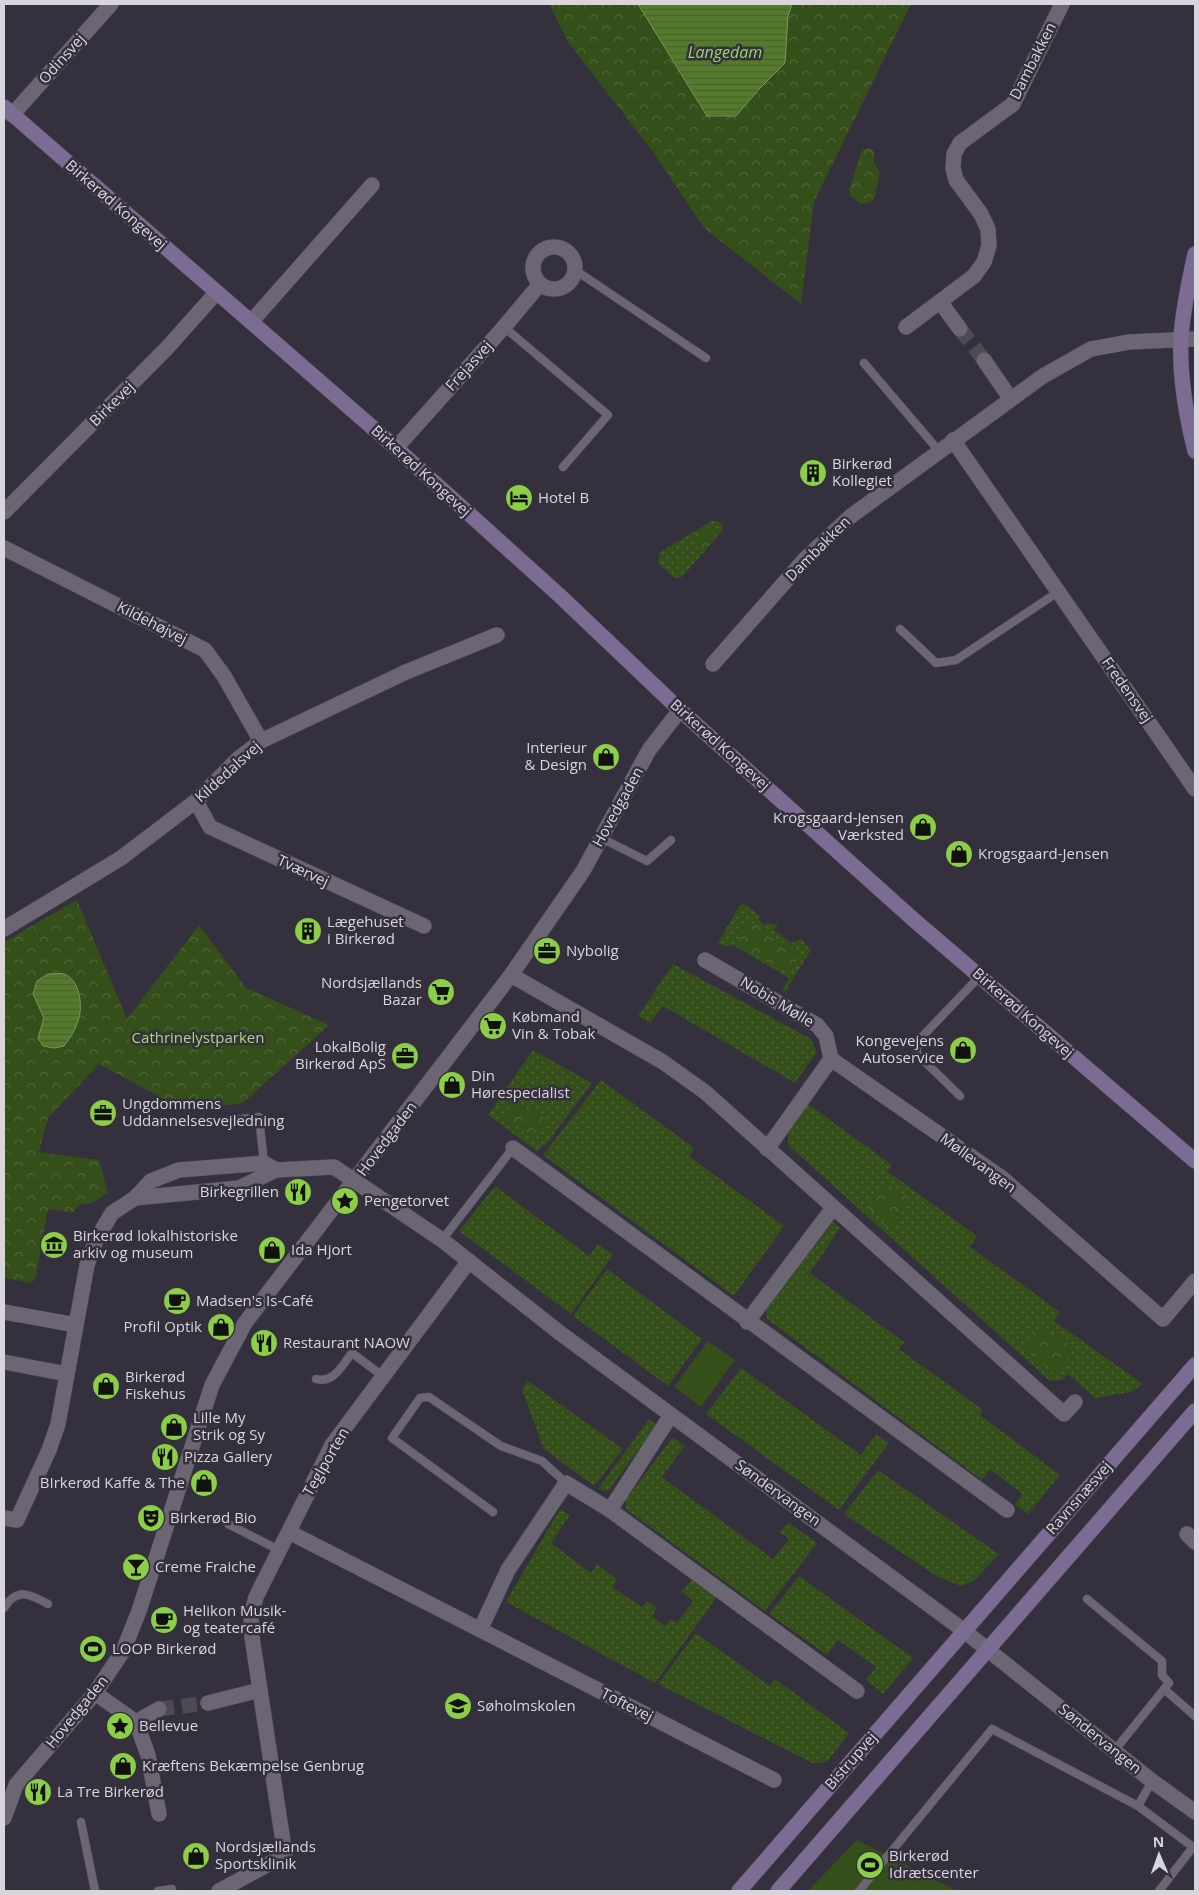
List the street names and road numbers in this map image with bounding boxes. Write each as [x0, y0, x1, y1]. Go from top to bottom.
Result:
street label: Dambakken [1004, 19, 1060, 103]
street label: Odinsvej [34, 29, 89, 88]
street label: Birkerød Kongevej [62, 155, 171, 254]
street label: Frejasvej [440, 336, 496, 395]
street label: Birkevej [85, 377, 138, 430]
street label: Birkerød Kongevej [367, 420, 476, 520]
street label: Dambakken [781, 512, 854, 585]
street label: Kildehøjvej [114, 596, 191, 648]
street label: Fredensvej [1098, 653, 1158, 726]
street label: Birkerød Kongevej [666, 694, 775, 794]
street label: Kildedalsvej [190, 736, 265, 806]
street label: Hovedgaden [587, 763, 647, 850]
street label: Tværvej [274, 850, 332, 891]
street label: Birkerød Kongevej [969, 963, 1078, 1062]
street label: Nobis Mølle [737, 971, 818, 1031]
street label: Hovedgaden [352, 1097, 421, 1180]
street label: Møllevangen [937, 1128, 1021, 1197]
street label: Teglporten [297, 1424, 353, 1499]
street label: Søndervangen [732, 1454, 825, 1530]
street label: Ravnsnæsvej [1041, 1457, 1115, 1538]
street label: Hovedgaden [41, 1671, 112, 1752]
street label: Toftevej [598, 1683, 657, 1726]
street label: Søndervangen [1055, 1699, 1146, 1778]
street label: Bistrupvej [820, 1727, 881, 1793]

